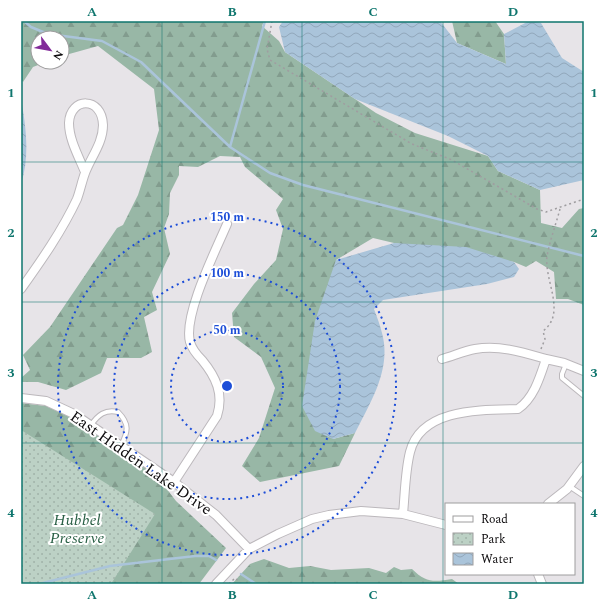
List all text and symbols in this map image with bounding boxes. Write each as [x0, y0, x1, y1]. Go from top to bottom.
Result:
text: A [87, 2, 97, 22]
text: B [227, 2, 237, 22]
text: C [368, 2, 378, 22]
text: D [508, 2, 518, 22]
north arrow [30, 30, 70, 70]
text: N [48, 47, 68, 63]
text: 1 [7, 83, 15, 103]
text: 1 [590, 83, 598, 103]
text: 150 m [210, 208, 244, 227]
text: 2 [7, 223, 15, 243]
text: 2 [590, 223, 598, 243]
text: 100 m [210, 264, 244, 283]
text: 50 m [213, 321, 241, 340]
text: 3 [7, 363, 15, 383]
text: 3 [590, 363, 598, 383]
centre of rings [220, 379, 234, 393]
street label: East Hidden Lake Drive [65, 405, 217, 521]
text: 4 [7, 503, 15, 523]
legend [445, 503, 575, 575]
text: 4 [590, 503, 598, 523]
park label: Hubbel Preserve [50, 508, 104, 550]
text: Road [481, 510, 508, 529]
text: Park [481, 530, 506, 549]
text: Water [481, 550, 513, 569]
text: A [87, 585, 97, 605]
text: B [227, 585, 237, 605]
text: C [368, 585, 378, 605]
text: D [508, 585, 518, 605]

